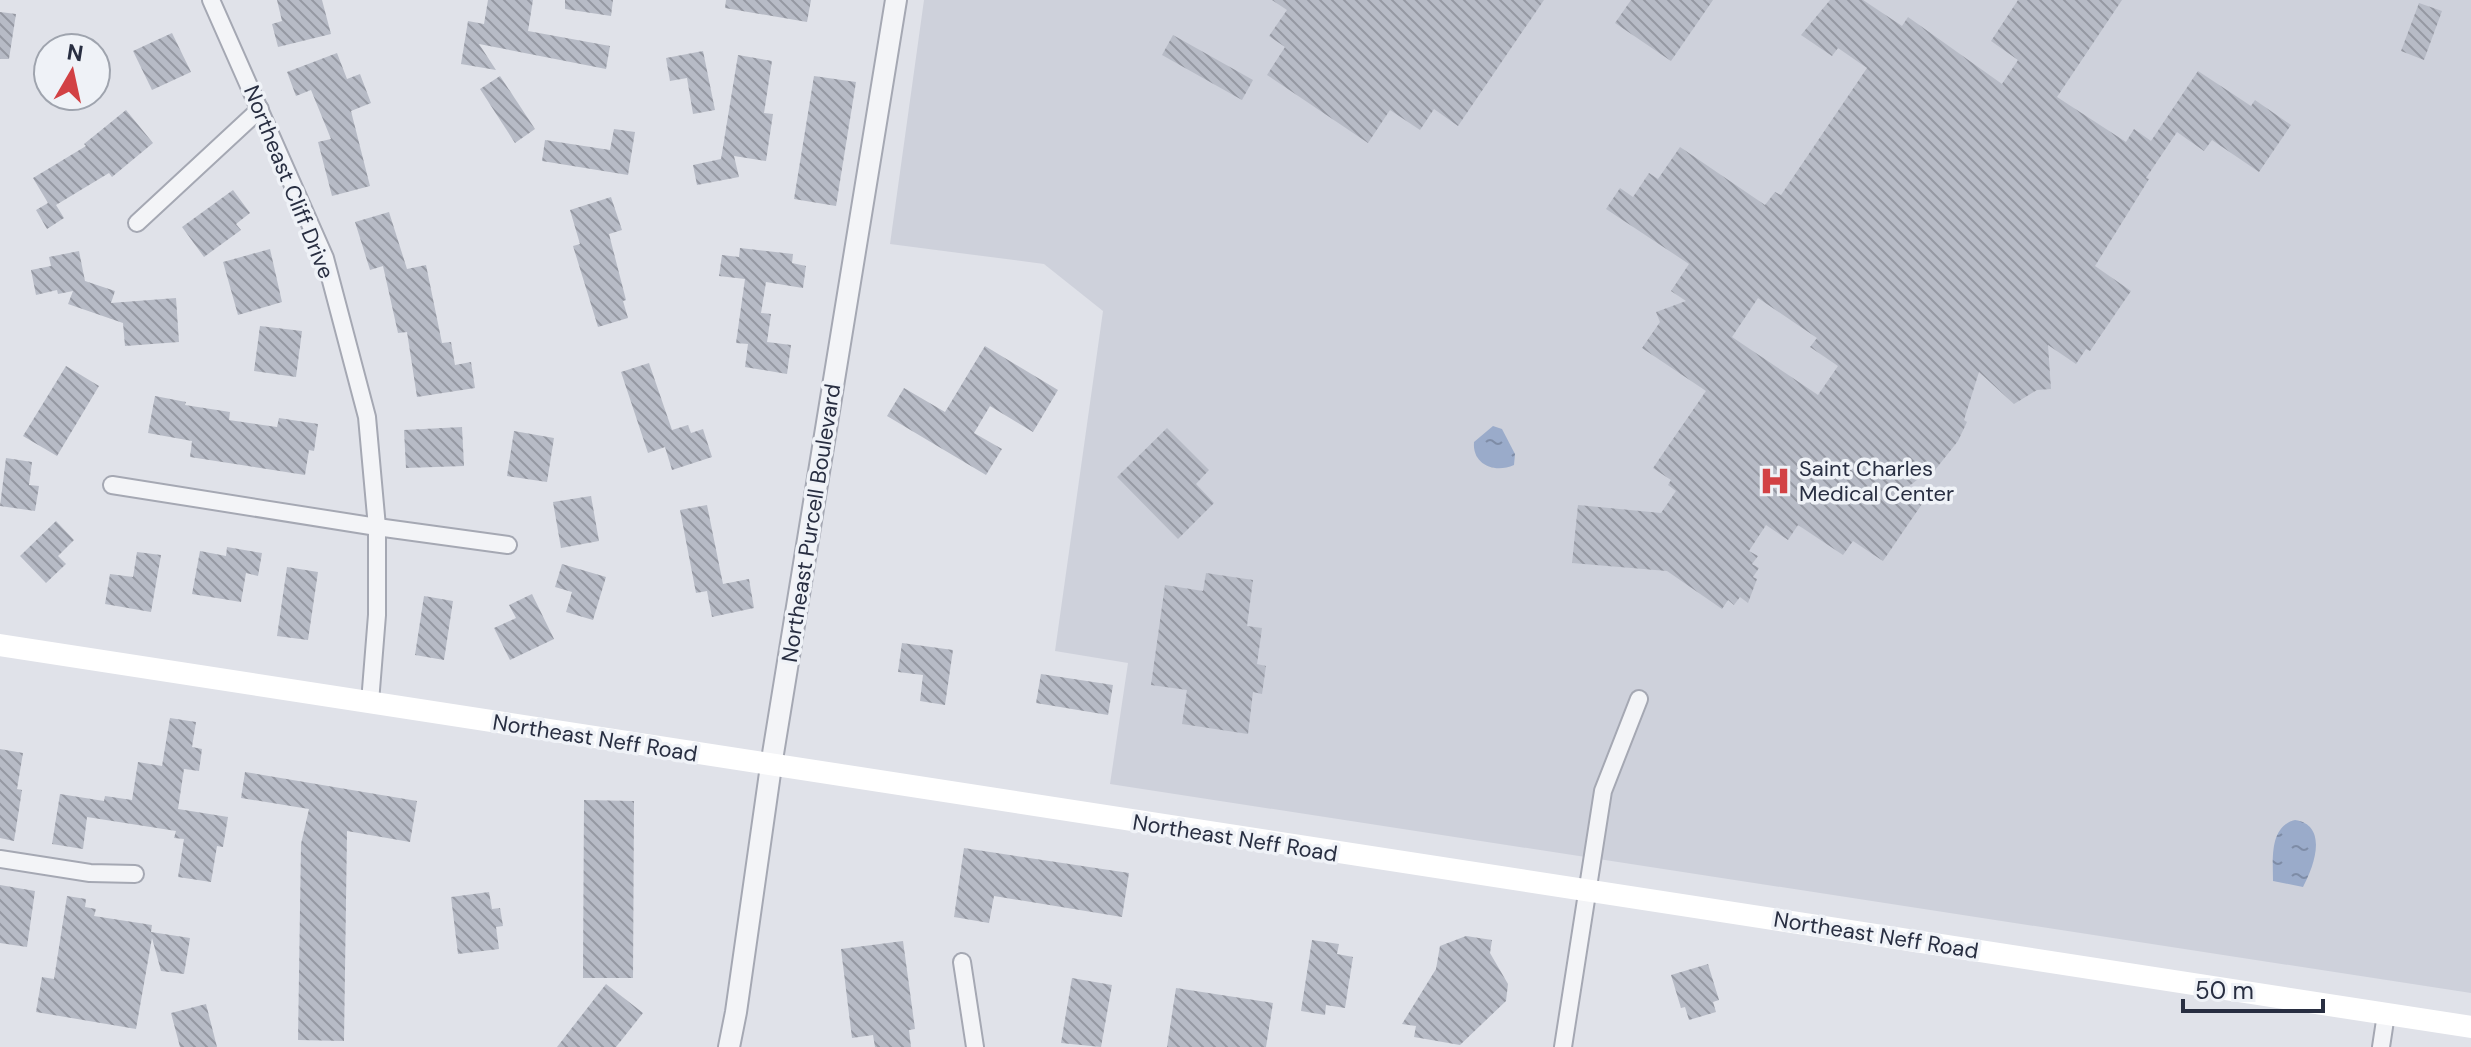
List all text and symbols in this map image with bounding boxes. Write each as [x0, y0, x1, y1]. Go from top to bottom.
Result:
north arrow [32, 32, 112, 112]
text: N [65, 37, 85, 68]
street label: Northeast Cliff Drive [237, 81, 341, 283]
street label: Northeast Purcell Boulevard [775, 382, 847, 664]
place label: Saint Charles Medical Center [1799, 454, 1954, 508]
hospital icon: Saint Charles Medical Center [1758, 464, 1792, 498]
street label: Northeast Neff Road [491, 707, 699, 769]
street label: Northeast Neff Road [1131, 807, 1339, 869]
street label: Northeast Neff Road [1772, 904, 1980, 966]
scale bar [2183, 963, 2323, 1013]
text: 50 m [2195, 975, 2254, 1006]

